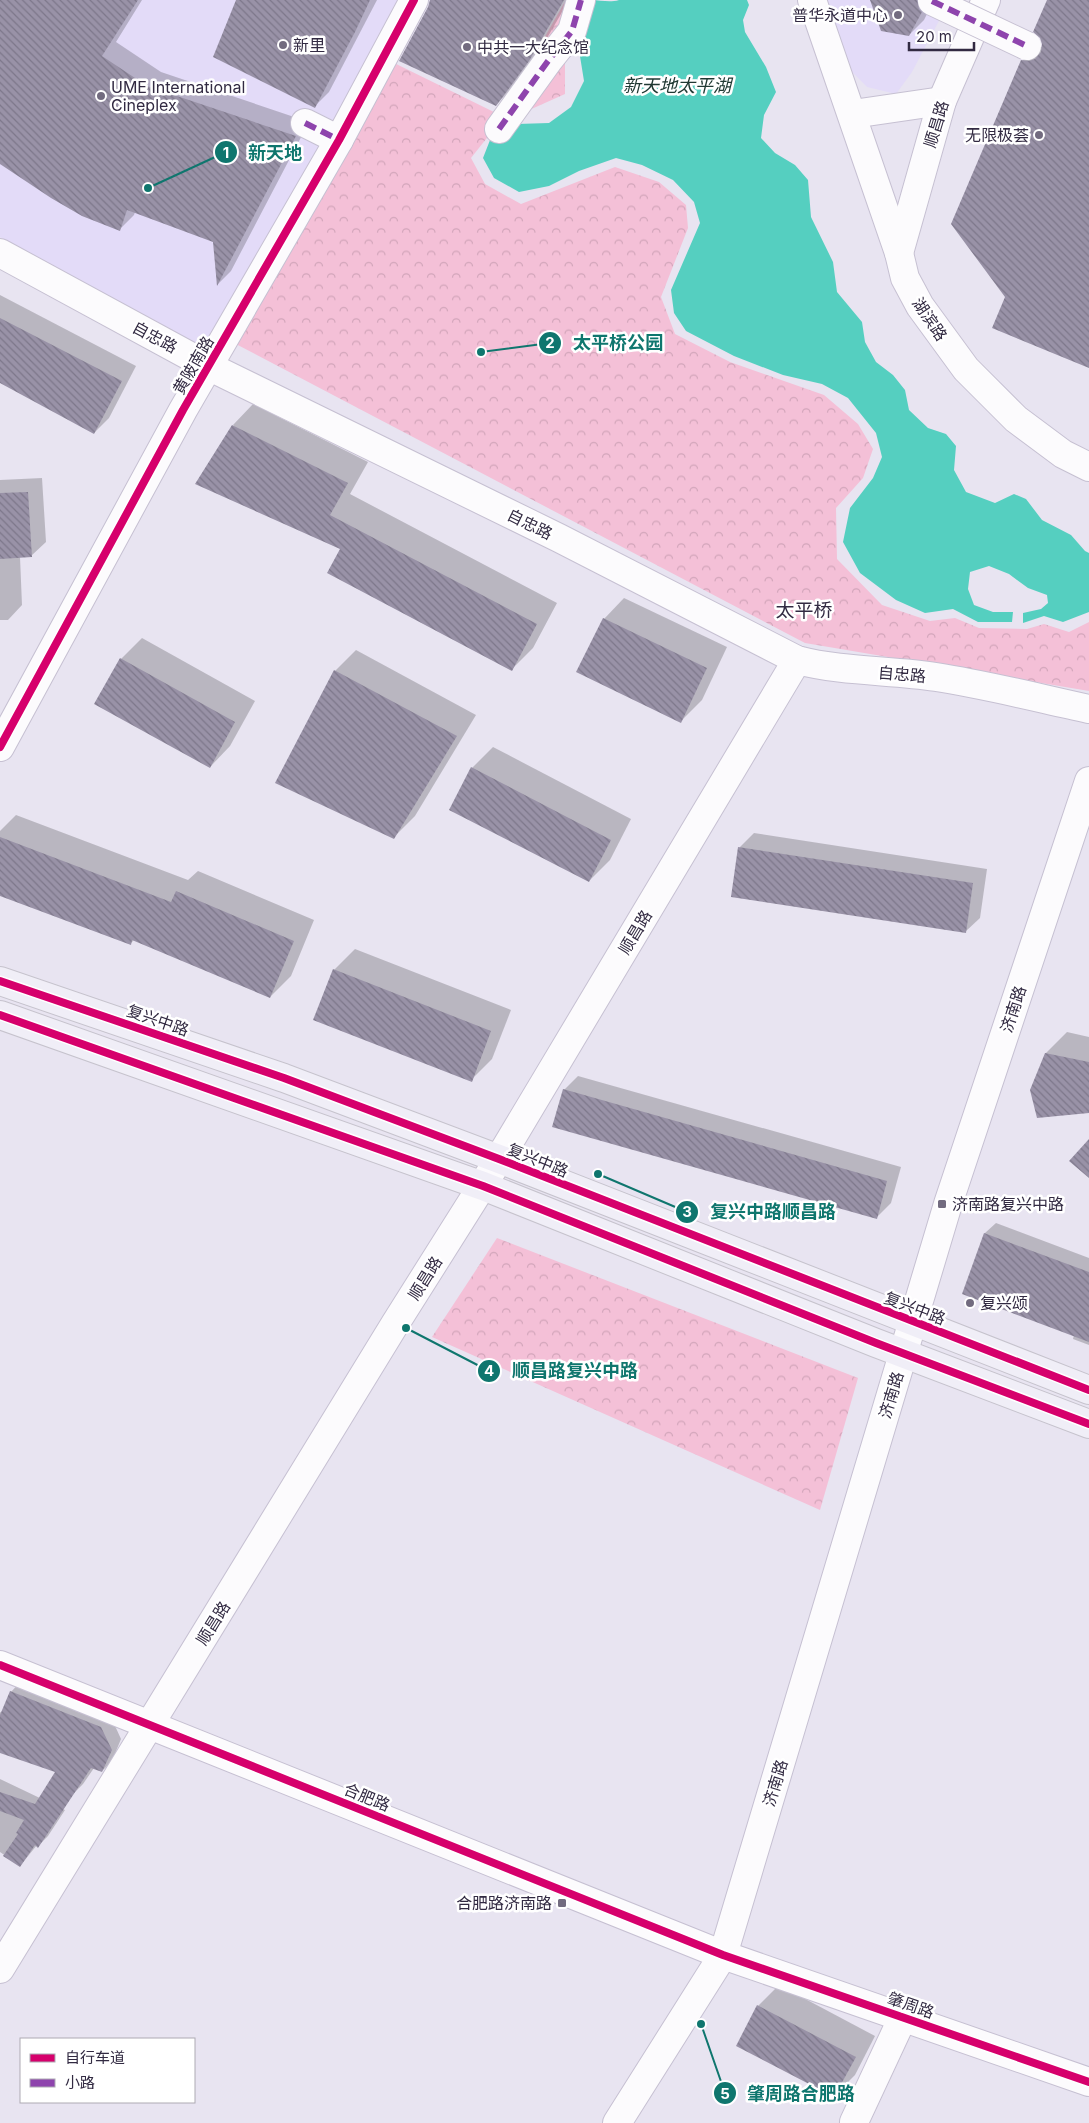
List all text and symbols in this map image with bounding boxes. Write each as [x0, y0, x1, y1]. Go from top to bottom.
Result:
place label: 普华永道中心 [792, 5, 888, 25]
marker: 普华永道中心 [892, 9, 904, 21]
scale bar [909, 20, 974, 52]
text: 20 m [916, 27, 952, 46]
place label: 新里 [293, 35, 325, 55]
place label: 中共一大纪念馆 [477, 37, 589, 57]
marker: 新里 [277, 39, 289, 51]
marker: 中共一大纪念馆 [461, 41, 473, 53]
water label: 新天地太平湖 [623, 75, 734, 96]
place label: UME International Cineplex [111, 77, 245, 115]
marker: UME International Cineplex [95, 90, 107, 102]
street label: 顺昌路 [919, 98, 953, 150]
place label: 无限极荟 [965, 125, 1029, 145]
marker: 无限极荟 [1033, 129, 1045, 141]
callout: 新天地 [213, 136, 312, 169]
text: 新天地 [248, 142, 302, 163]
text: 1 [223, 143, 229, 162]
street label: 湖滨路 [908, 294, 952, 344]
street label: 自忠路 [129, 317, 181, 357]
callout: 太平桥公园 [538, 326, 673, 359]
street label: 黄陂南路 [168, 332, 218, 398]
text: 太平桥公园 [573, 332, 663, 353]
text: 2 [545, 333, 555, 352]
street label: 自忠路 [504, 504, 556, 544]
district label: 太平桥 [775, 599, 833, 622]
street label: 自忠路 [877, 662, 927, 686]
street label: 顺昌路 [614, 906, 656, 958]
street label: 济南路 [996, 983, 1030, 1035]
street label: 复兴中路 [124, 1000, 192, 1040]
street label: 复兴中路 [505, 1139, 571, 1181]
place label: 济南路复兴中路 [952, 1194, 1064, 1214]
callout: 复兴中路顺昌路 [675, 1195, 846, 1228]
marker: 济南路复兴中路 [936, 1198, 948, 1210]
text: 复兴中路顺昌路 [710, 1201, 836, 1222]
text: 3 [682, 1202, 692, 1221]
street label: 顺昌路 [404, 1252, 446, 1304]
street label: 复兴中路 [882, 1287, 948, 1329]
place label: 复兴颂 [980, 1293, 1028, 1313]
marker: 复兴颂 [964, 1297, 976, 1309]
callout: 顺昌路复兴中路 [477, 1355, 648, 1388]
text: 顺昌路复兴中路 [512, 1360, 638, 1381]
text: 4 [484, 1361, 494, 1380]
street label: 济南路 [874, 1369, 908, 1421]
street label: 顺昌路 [192, 1597, 234, 1649]
street label: 济南路 [758, 1757, 792, 1809]
street label: 合肥路 [341, 1779, 393, 1815]
place label: 合肥路济南路 [456, 1893, 552, 1913]
marker: 合肥路济南路 [556, 1897, 568, 1909]
street label: 肇周路 [885, 1988, 937, 2022]
legend [20, 2038, 195, 2103]
text: 自行车道 [65, 2048, 125, 2067]
text: 小路 [65, 2073, 95, 2092]
callout: 肇周路合肥路 [712, 2077, 865, 2110]
text: 肇周路合肥路 [747, 2083, 855, 2104]
text: 5 [720, 2084, 730, 2103]

